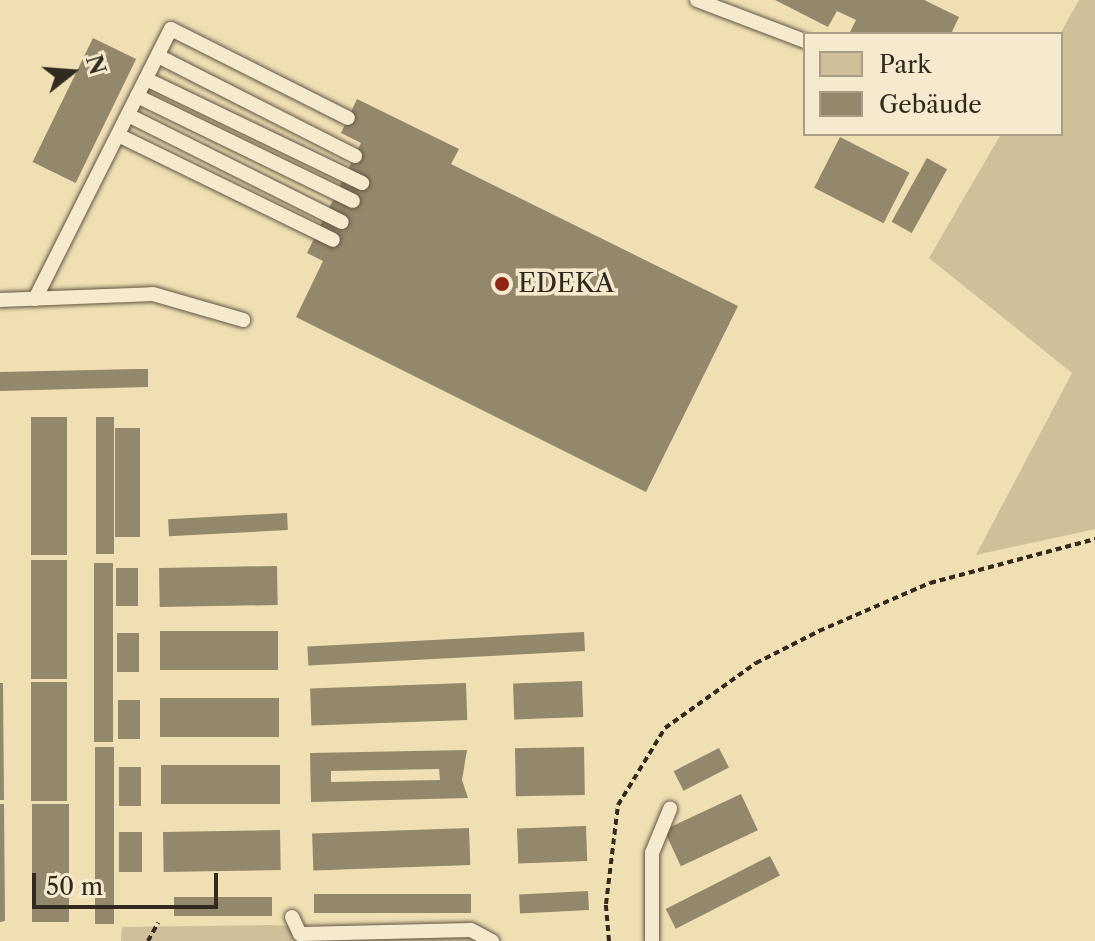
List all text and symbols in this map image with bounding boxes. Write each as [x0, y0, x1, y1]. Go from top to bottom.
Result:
north arrow [32, 32, 112, 112]
legend [803, 32, 1063, 136]
text: Park [879, 50, 931, 79]
text: N [80, 52, 111, 78]
text: Gebäude [879, 90, 982, 119]
place label: EDEKA [518, 268, 614, 300]
marker: EDEKA [493, 275, 511, 293]
scale bar [36, 857, 222, 907]
text: 50 m [46, 872, 103, 901]

